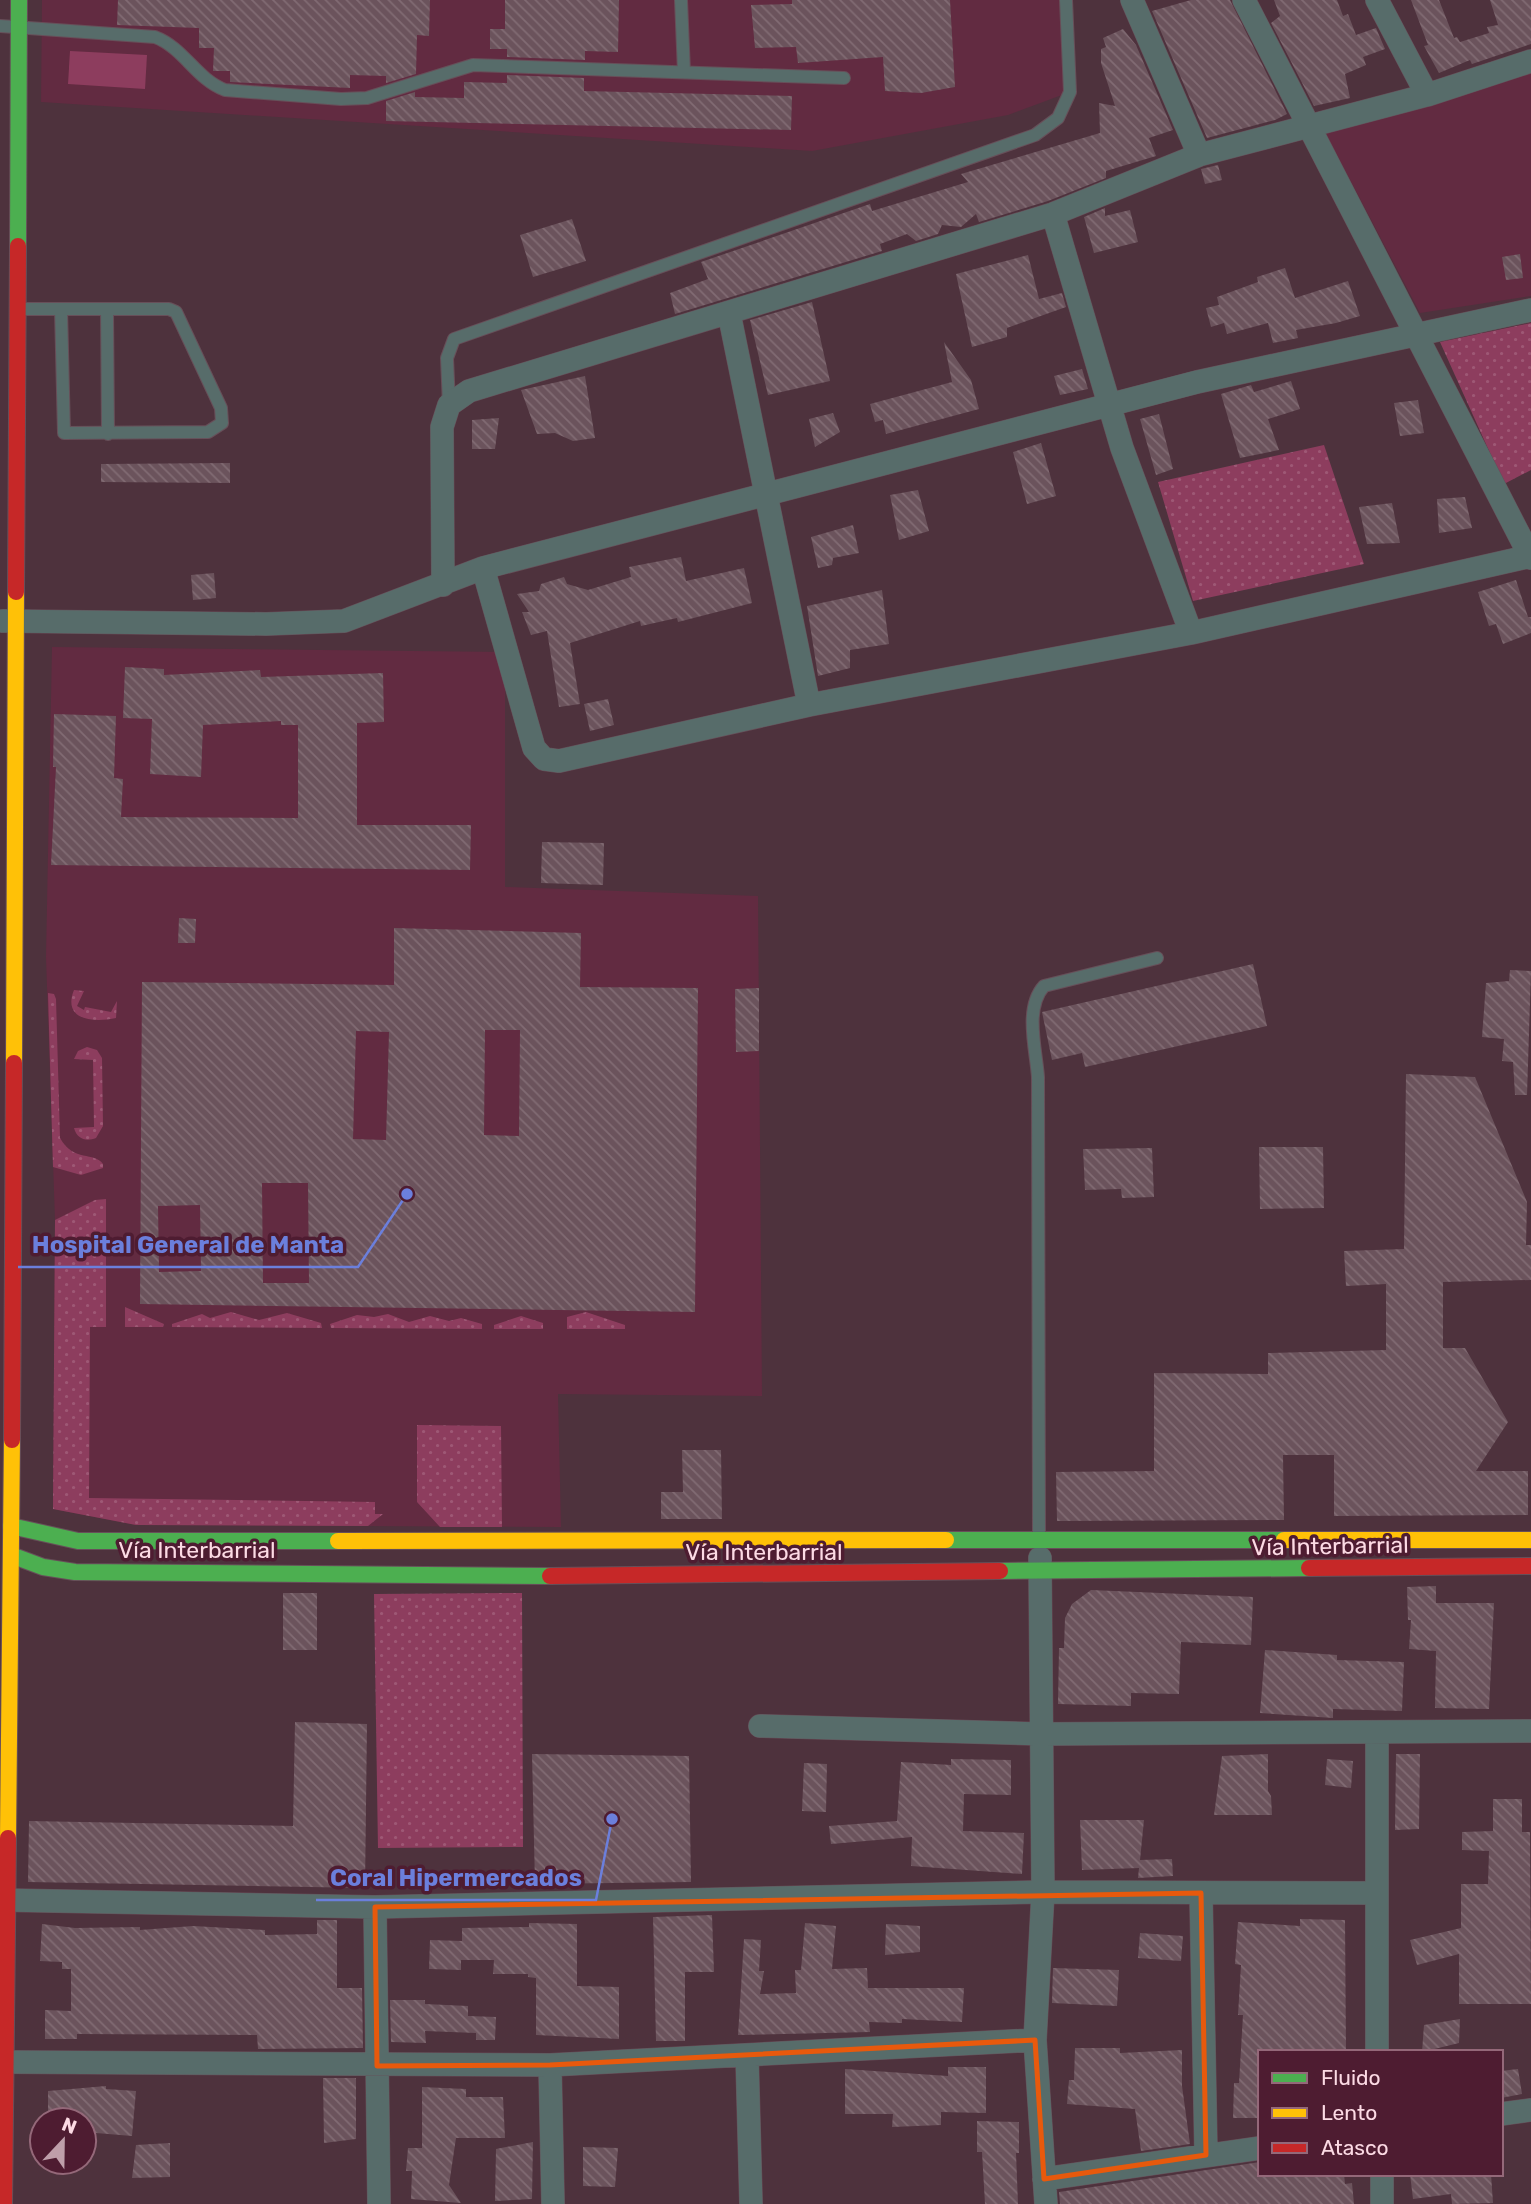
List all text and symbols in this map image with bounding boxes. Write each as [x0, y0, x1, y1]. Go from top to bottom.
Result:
callout: Hospital General de Manta [18, 1222, 358, 1267]
text: Hospital General de Manta [32, 1231, 344, 1259]
street label: Vía Interbarrial [1251, 1531, 1409, 1561]
street label: Vía Interbarrial [118, 1536, 276, 1564]
street label: Vía Interbarrial [685, 1538, 843, 1566]
callout: Coral Hipermercados [316, 1855, 596, 1900]
text: Coral Hipermercados [330, 1864, 582, 1892]
legend [1258, 2050, 1503, 2176]
text: Fluido [1321, 2065, 1381, 2090]
text: Lento [1321, 2100, 1377, 2125]
north arrow [28, 2106, 98, 2176]
text: N [59, 2112, 80, 2139]
text: Atasco [1321, 2135, 1389, 2160]

